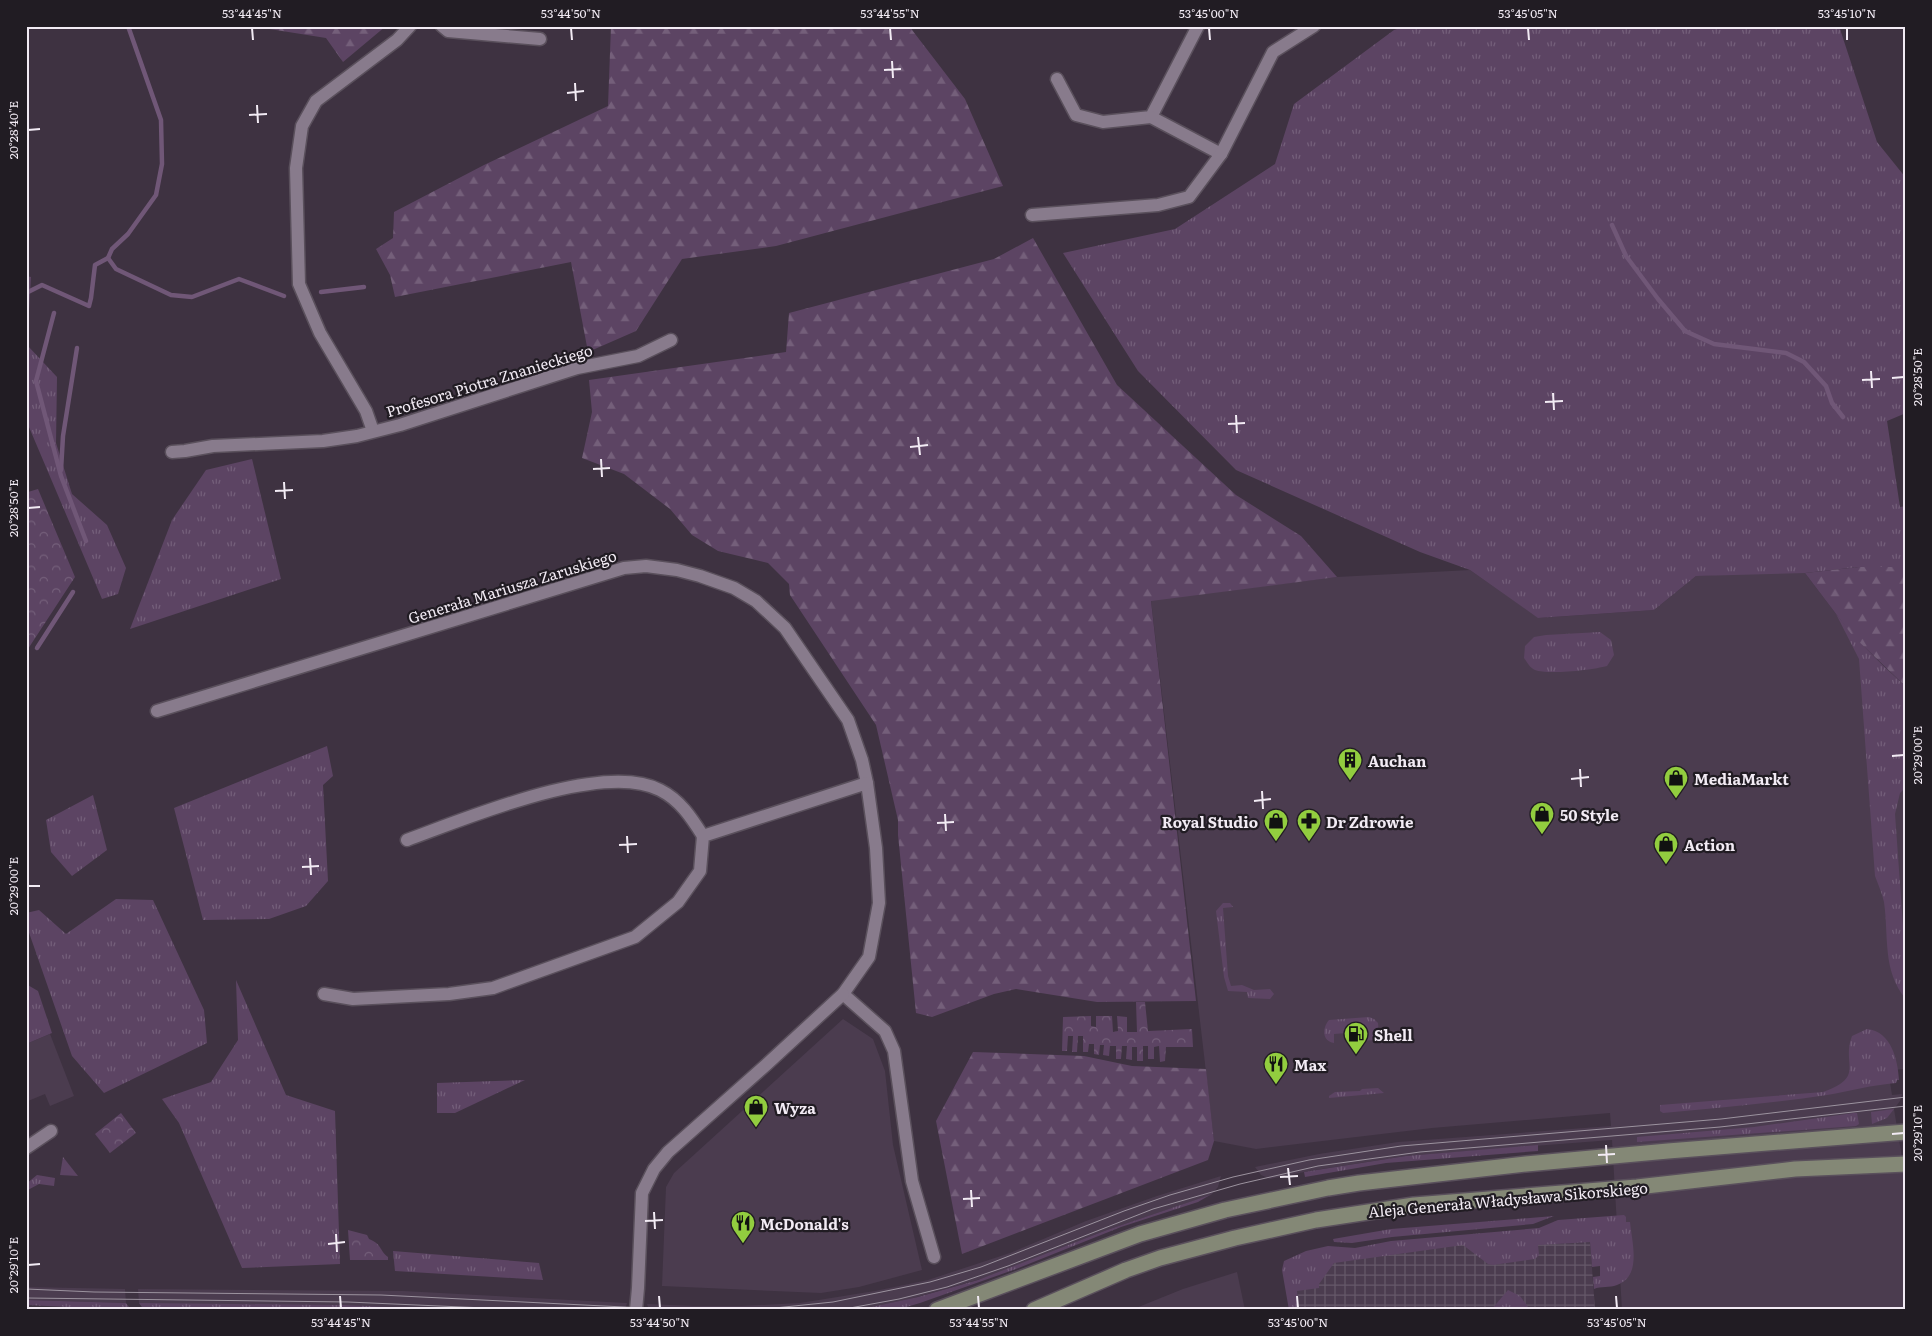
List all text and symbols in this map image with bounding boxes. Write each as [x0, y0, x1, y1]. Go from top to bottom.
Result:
text: 53°44'45"N [222, 4, 282, 22]
text: 53°44'50"N [541, 4, 601, 22]
text: 53°44'55"N [860, 4, 920, 22]
text: 53°45'00"N [1179, 4, 1239, 22]
text: 53°45'05"N [1498, 4, 1558, 22]
text: 53°45'10"N [1818, 4, 1876, 22]
text: 20°28'40"E [4, 100, 22, 159]
street label: Profesora Piotra Znanieckiego [383, 338, 595, 422]
text: 20°28'50"E [1908, 348, 1926, 406]
text: 20°28'50"E [4, 479, 22, 537]
street label: Generała Mariusza Zaruskiego [405, 543, 619, 629]
text: 20°29'00"E [1908, 725, 1926, 784]
building icon: Auchan [1337, 747, 1363, 781]
place label: Auchan [1368, 749, 1427, 772]
shop icon: MediaMarkt [1663, 765, 1689, 799]
place label: MediaMarkt [1694, 767, 1789, 790]
shop icon: 50 Style [1529, 801, 1555, 835]
place label: 50 Style [1560, 803, 1619, 826]
shop icon: Royal Studio [1263, 808, 1289, 842]
pharmacy icon: Dr Zdrowie [1296, 808, 1322, 842]
place label: Royal Studio [1162, 810, 1258, 833]
place label: Dr Zdrowie [1326, 810, 1414, 833]
shop icon: Action [1653, 831, 1679, 865]
place label: Action [1684, 833, 1736, 856]
text: 20°29'00"E [4, 856, 22, 915]
fuel station icon: Shell [1343, 1021, 1369, 1055]
place label: Shell [1374, 1023, 1413, 1046]
restaurant icon: Max [1263, 1051, 1289, 1085]
place label: Max [1294, 1053, 1326, 1076]
shop icon: Wyza [743, 1094, 769, 1128]
place label: Wyza [774, 1096, 816, 1119]
text: 20°29'10"E [1908, 1105, 1926, 1161]
street label: Aleja Generała Władysława Sikorskiego [1367, 1175, 1649, 1223]
restaurant icon: McDonald's [730, 1210, 756, 1244]
place label: McDonald's [760, 1212, 849, 1235]
text: 20°29'10"E [4, 1237, 22, 1293]
text: 53°44'45"N [311, 1313, 371, 1331]
text: 53°44'50"N [630, 1313, 690, 1331]
text: 53°44'55"N [949, 1313, 1009, 1331]
text: 53°45'00"N [1268, 1313, 1328, 1331]
text: 53°45'05"N [1587, 1313, 1647, 1331]

